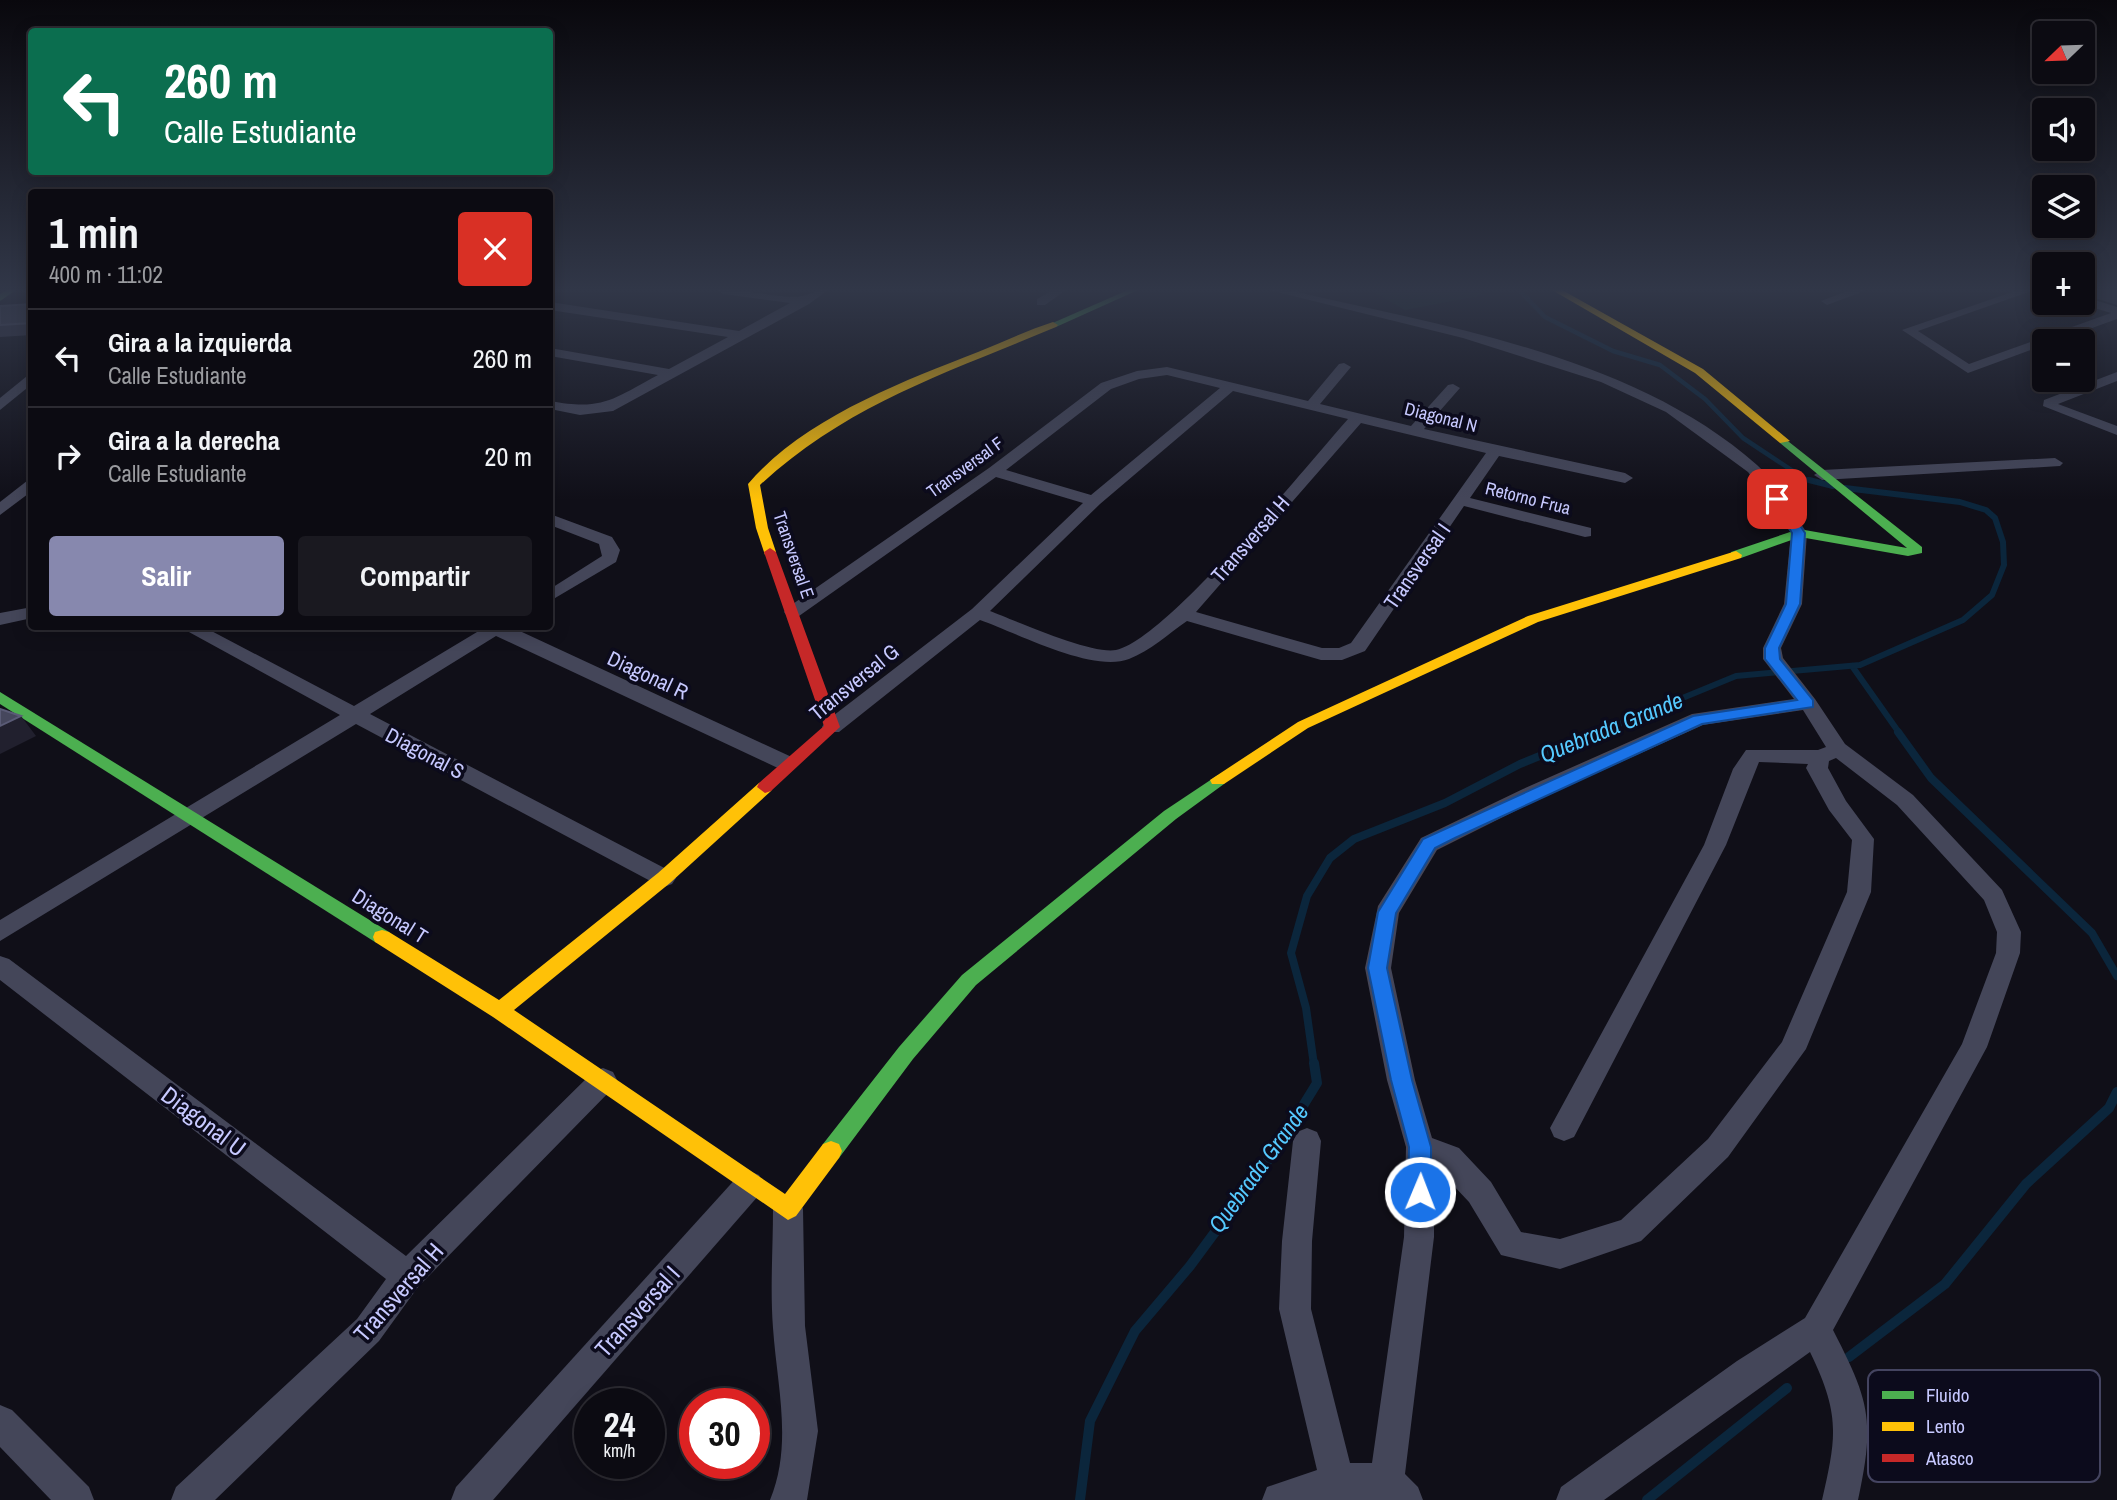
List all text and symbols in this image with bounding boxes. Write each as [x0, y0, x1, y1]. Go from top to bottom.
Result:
north arrow [2032, 21, 2095, 84]
map controls [2032, 21, 2095, 392]
text: 260 m [164, 47, 278, 113]
icon: left [49, 56, 140, 147]
button: sound [2032, 98, 2095, 161]
text: Calle Estudiante [164, 110, 357, 153]
button: layers [2032, 175, 2095, 238]
text: 1 min [49, 205, 139, 261]
button: close [458, 212, 532, 286]
button: + [2032, 252, 2095, 315]
text: 400 m · 11:02 [49, 259, 163, 290]
text: Gira a la izquierda [108, 325, 292, 360]
button: − [2032, 329, 2095, 392]
icon: left [49, 339, 87, 377]
text: 260 m [473, 341, 532, 376]
text: Calle Estudiante [108, 360, 246, 391]
street label: Diagonal N [1402, 396, 1480, 438]
text: Gira a la derecha [108, 423, 280, 458]
street label: Transversal F [921, 431, 1009, 503]
icon: right [49, 437, 87, 475]
text: 20 m [485, 439, 532, 474]
text: Calle Estudiante [108, 458, 246, 489]
pin [1747, 469, 1807, 529]
street label: Retorno Frua [1483, 475, 1573, 521]
icon: arrive [1758, 480, 1796, 518]
street label: Transversal H [1204, 489, 1296, 589]
street label: Transversal E [767, 508, 821, 602]
street label: Transversal I [1377, 517, 1457, 615]
button: Salir [49, 536, 284, 616]
button: Compartir [298, 536, 532, 616]
street label: Transversal G [803, 637, 905, 727]
street label: Diagonal R [603, 644, 693, 706]
water label: Quebrada Grande [1535, 684, 1687, 770]
street label: Diagonal S [381, 720, 469, 786]
street label: Diagonal T [347, 881, 434, 951]
street label: Diagonal U [155, 1079, 253, 1163]
water label: Quebrada Grande [1201, 1097, 1315, 1239]
position arrow [1383, 1155, 1457, 1229]
street label: Transversal H [346, 1236, 450, 1348]
street label: Transversal I [587, 1258, 687, 1364]
legend [1868, 1370, 2100, 1482]
text: Fluido [1926, 1382, 1969, 1408]
speed limit sign: 30 [679, 1388, 770, 1479]
text: 24 [604, 1401, 635, 1448]
text: Lento [1926, 1413, 1965, 1439]
text: km/h [604, 1438, 636, 1463]
text: Atasco [1925, 1445, 1974, 1471]

